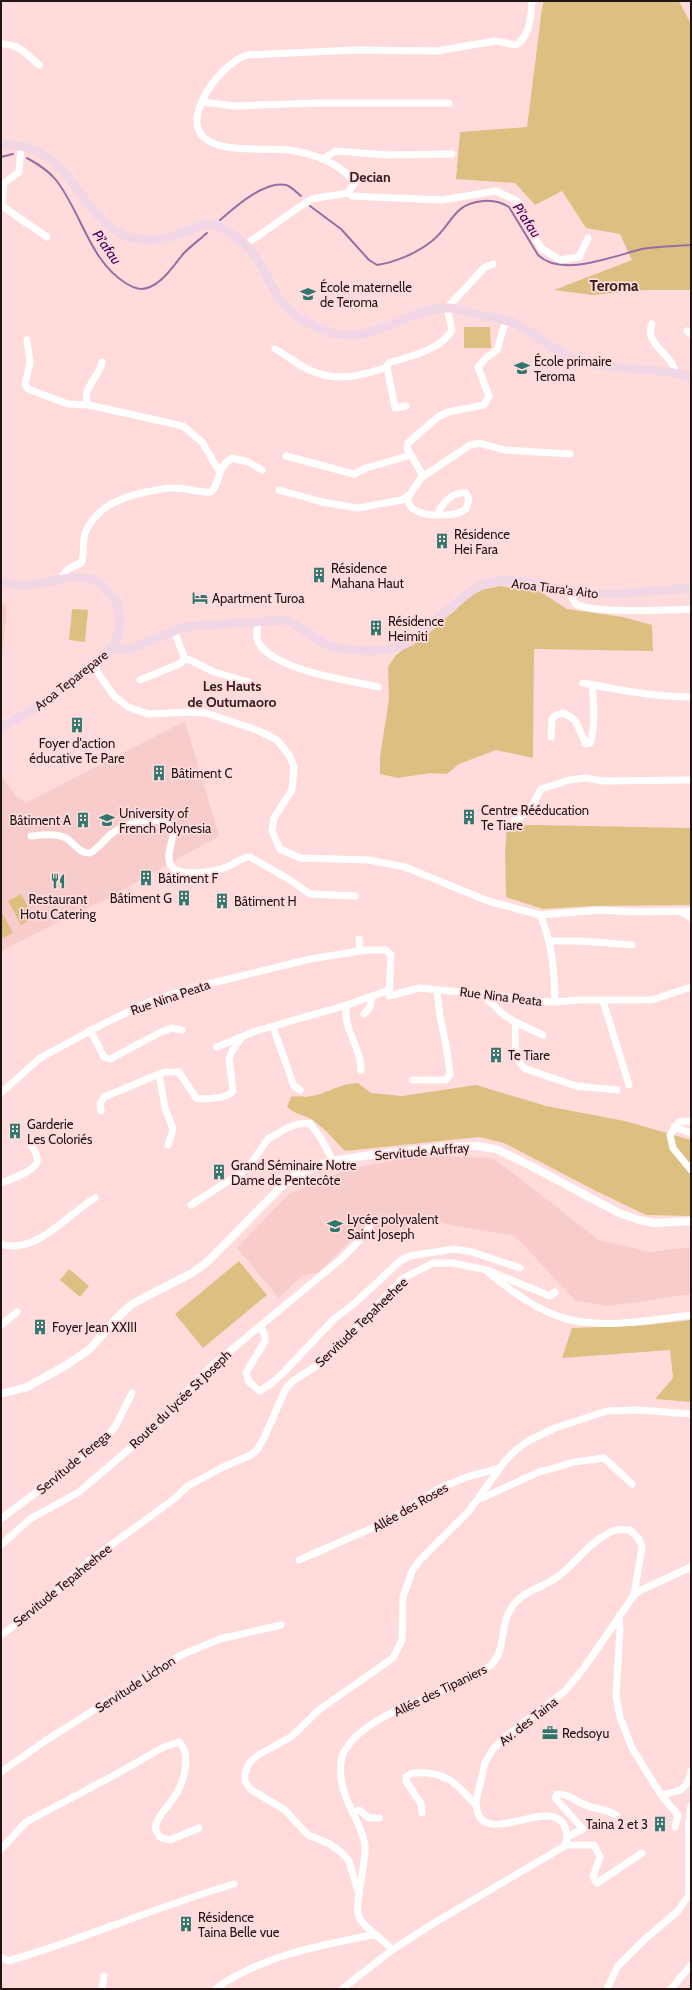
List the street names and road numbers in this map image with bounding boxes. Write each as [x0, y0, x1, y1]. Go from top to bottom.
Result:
street label: Aroa Tiara'a Aito [511, 575, 599, 601]
street label: Aroa Teparepare [31, 646, 111, 714]
street label: Rue Nina Peata [128, 976, 213, 1018]
street label: Rue Nina Peata [459, 983, 544, 1009]
street label: Servitude Auffray [374, 1139, 471, 1163]
street label: Servitude Tepaheehee [311, 1274, 411, 1370]
street label: Route du lycée St Joseph [126, 1346, 234, 1452]
street label: Servitude Terega [33, 1426, 114, 1497]
street label: Allée des Roses [369, 1479, 451, 1535]
street label: Servitude Tepaheehee [9, 1540, 115, 1630]
street label: Servitude Lichon [92, 1652, 178, 1716]
street label: Allée des Tipaniers [391, 1660, 490, 1719]
street label: Av. des Taina [495, 1693, 561, 1749]

